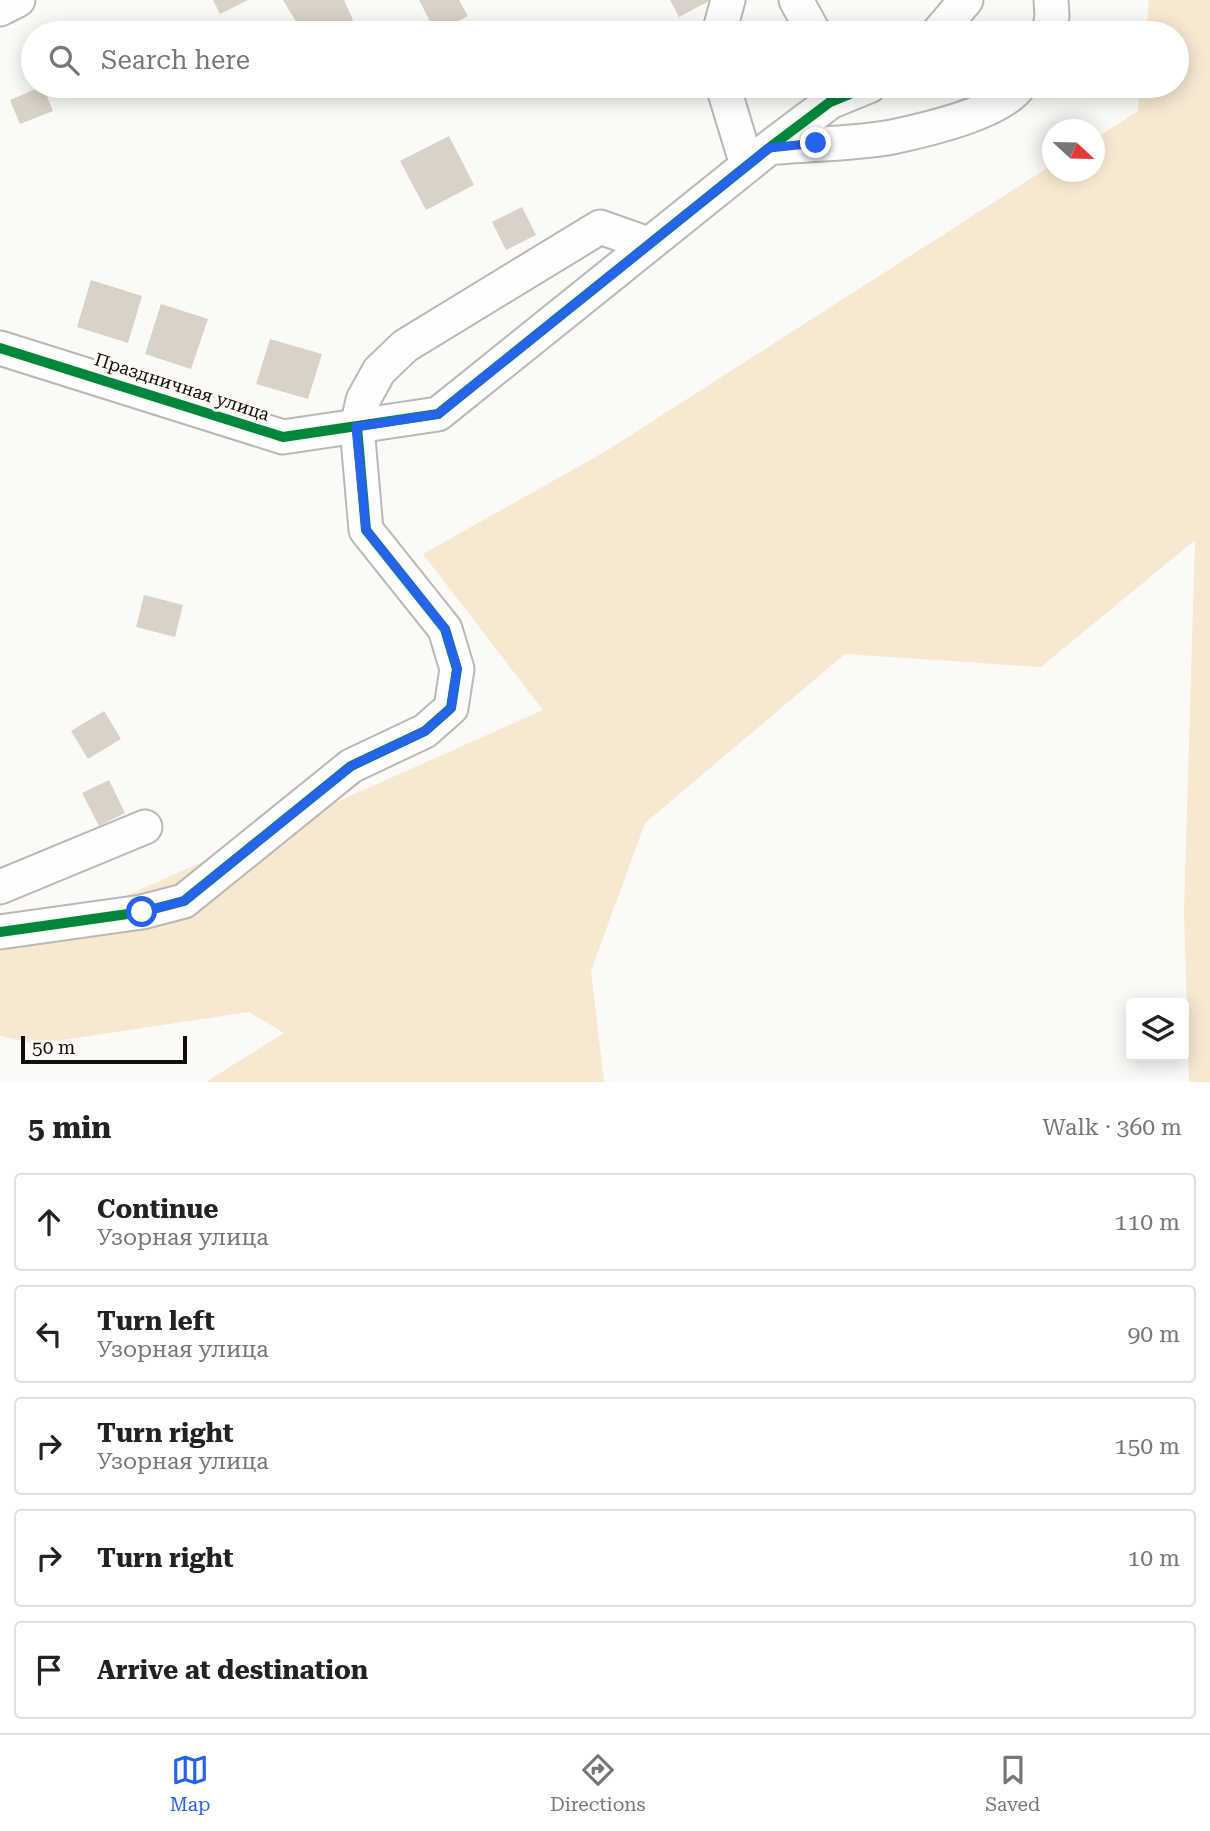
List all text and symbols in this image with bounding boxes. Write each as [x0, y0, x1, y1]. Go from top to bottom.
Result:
search box [21, 21, 1189, 98]
icon: search [45, 41, 83, 79]
text: Search here [101, 45, 250, 75]
north arrow [1042, 119, 1105, 182]
route end [800, 127, 831, 158]
street label: Праздничная улица [92, 348, 273, 425]
route start [126, 896, 157, 927]
map controls [1126, 998, 1189, 1061]
button: layers [1126, 998, 1189, 1061]
scale bar [21, 1033, 187, 1065]
text: 50 m [32, 1036, 75, 1059]
text: 5 min [28, 1110, 111, 1145]
text: Walk · 360 m [1043, 1114, 1182, 1141]
text: Continue [97, 1194, 219, 1224]
icon: ahead [30, 1203, 68, 1241]
text: 110 m [1115, 1209, 1180, 1236]
text: Узорная улица [97, 1224, 269, 1251]
text: Turn left [97, 1306, 215, 1336]
icon: left [30, 1315, 68, 1353]
text: 90 m [1127, 1321, 1180, 1348]
text: Узорная улица [97, 1336, 269, 1363]
text: Turn right [97, 1418, 233, 1448]
icon: right [30, 1427, 68, 1465]
text: 150 m [1115, 1433, 1180, 1460]
text: Узорная улица [97, 1448, 269, 1475]
icon: right [30, 1539, 68, 1577]
text: Turn right [97, 1543, 233, 1573]
text: 10 m [1127, 1545, 1180, 1572]
icon: arrive [30, 1651, 68, 1689]
text: Arrive at destination [97, 1655, 368, 1685]
tab: Map [170, 1751, 210, 1816]
tab: Directions [550, 1751, 646, 1816]
tab: Saved [985, 1751, 1040, 1816]

